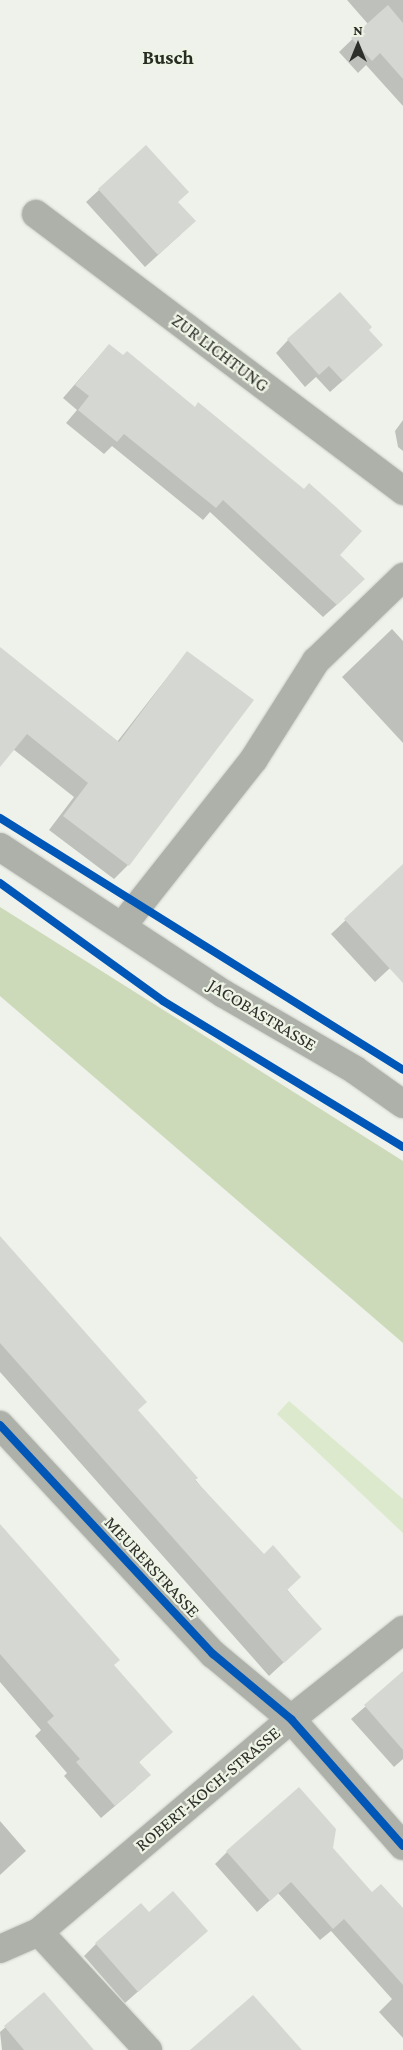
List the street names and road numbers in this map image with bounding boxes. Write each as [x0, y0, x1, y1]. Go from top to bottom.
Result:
street label: ZUR LICHTUNG [167, 310, 273, 396]
street label: JACOBASTRASSE [204, 974, 320, 1056]
street label: MEURERSTRASSE [100, 1512, 204, 1622]
street label: ROBERT-KOCH-STRASSE [131, 1722, 285, 1856]

